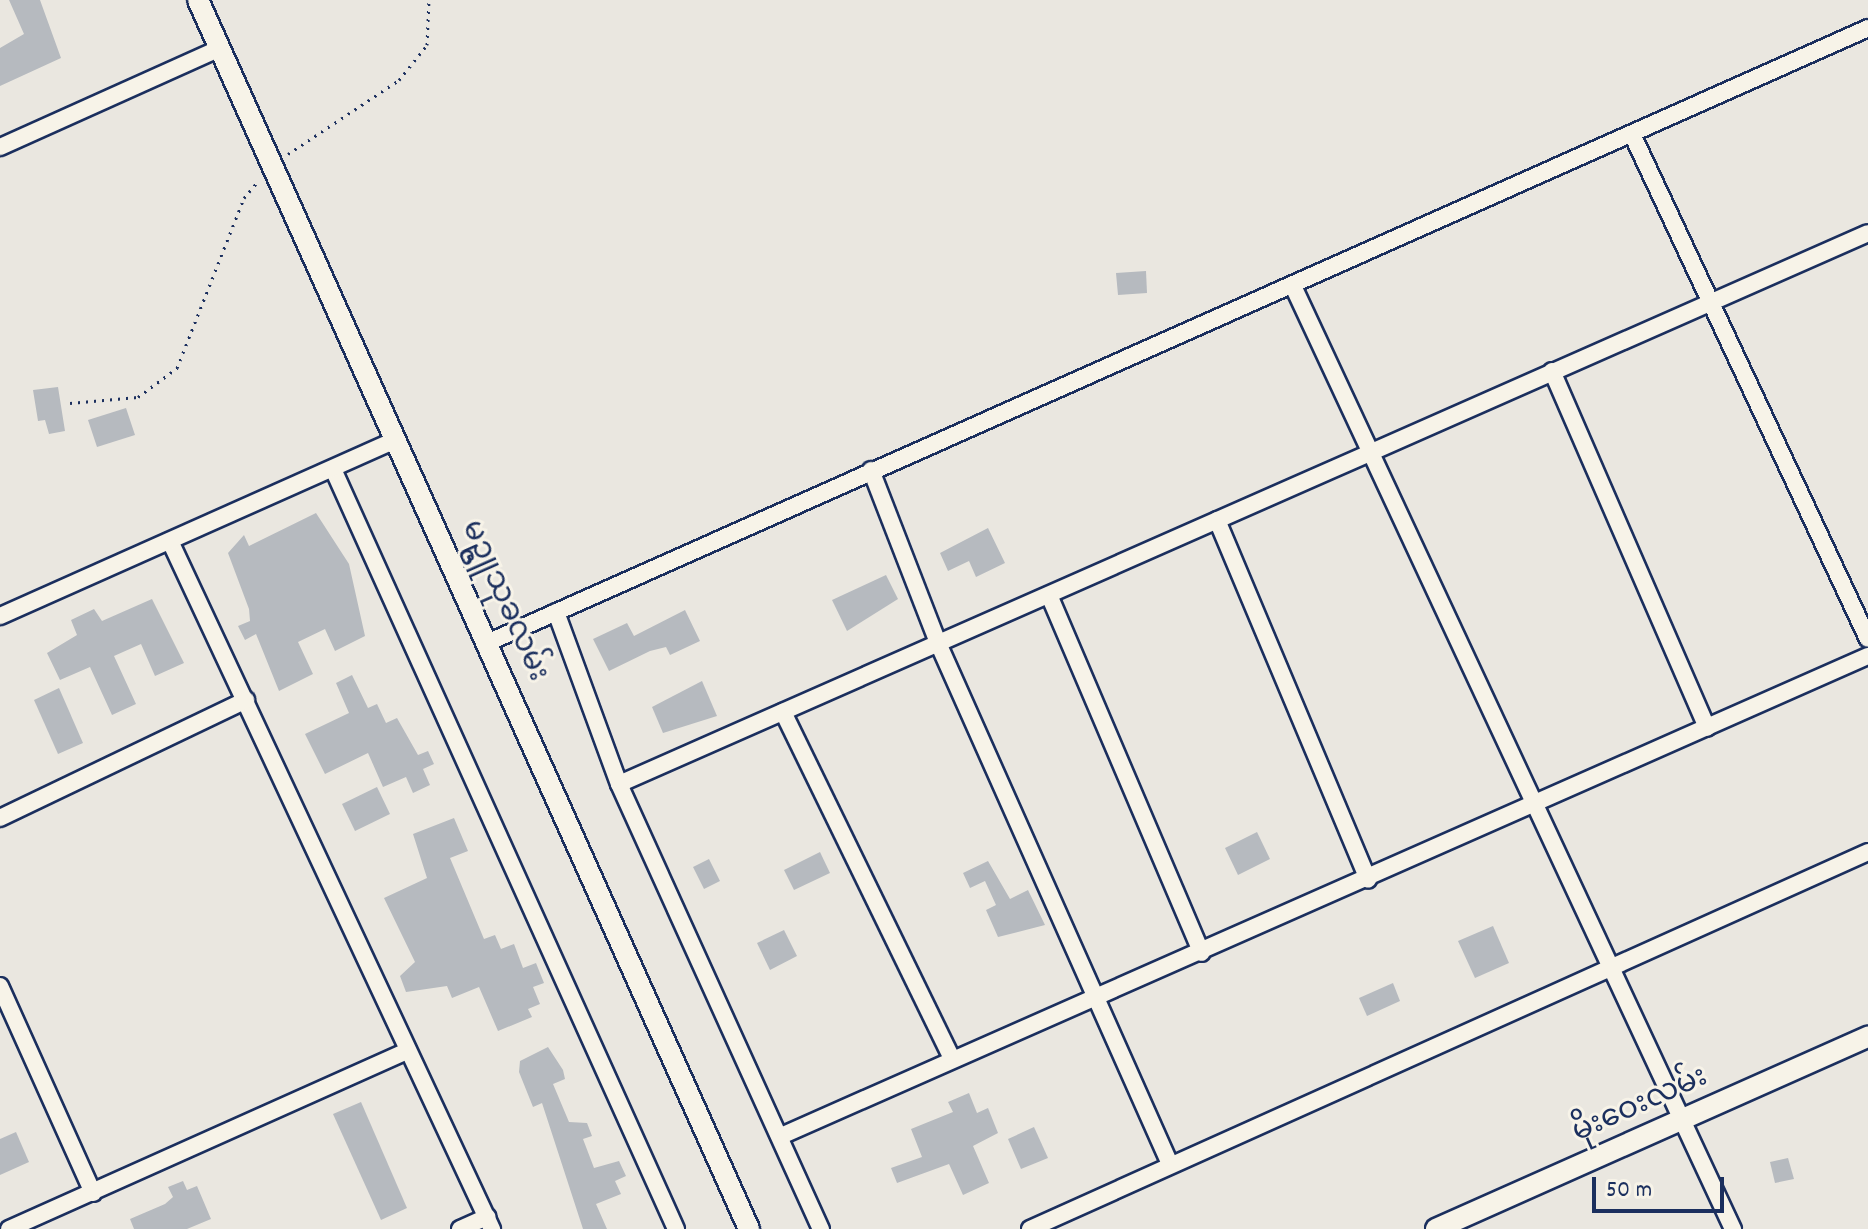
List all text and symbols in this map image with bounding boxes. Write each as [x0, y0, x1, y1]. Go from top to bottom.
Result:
street label: မဥ္ဇူသုခလမ်း [450, 516, 554, 688]
street label: မိုးဝေးလမ်း [1568, 1061, 1714, 1153]
scale bar [1596, 1161, 1728, 1211]
text: 50 m [1606, 1174, 1652, 1208]

